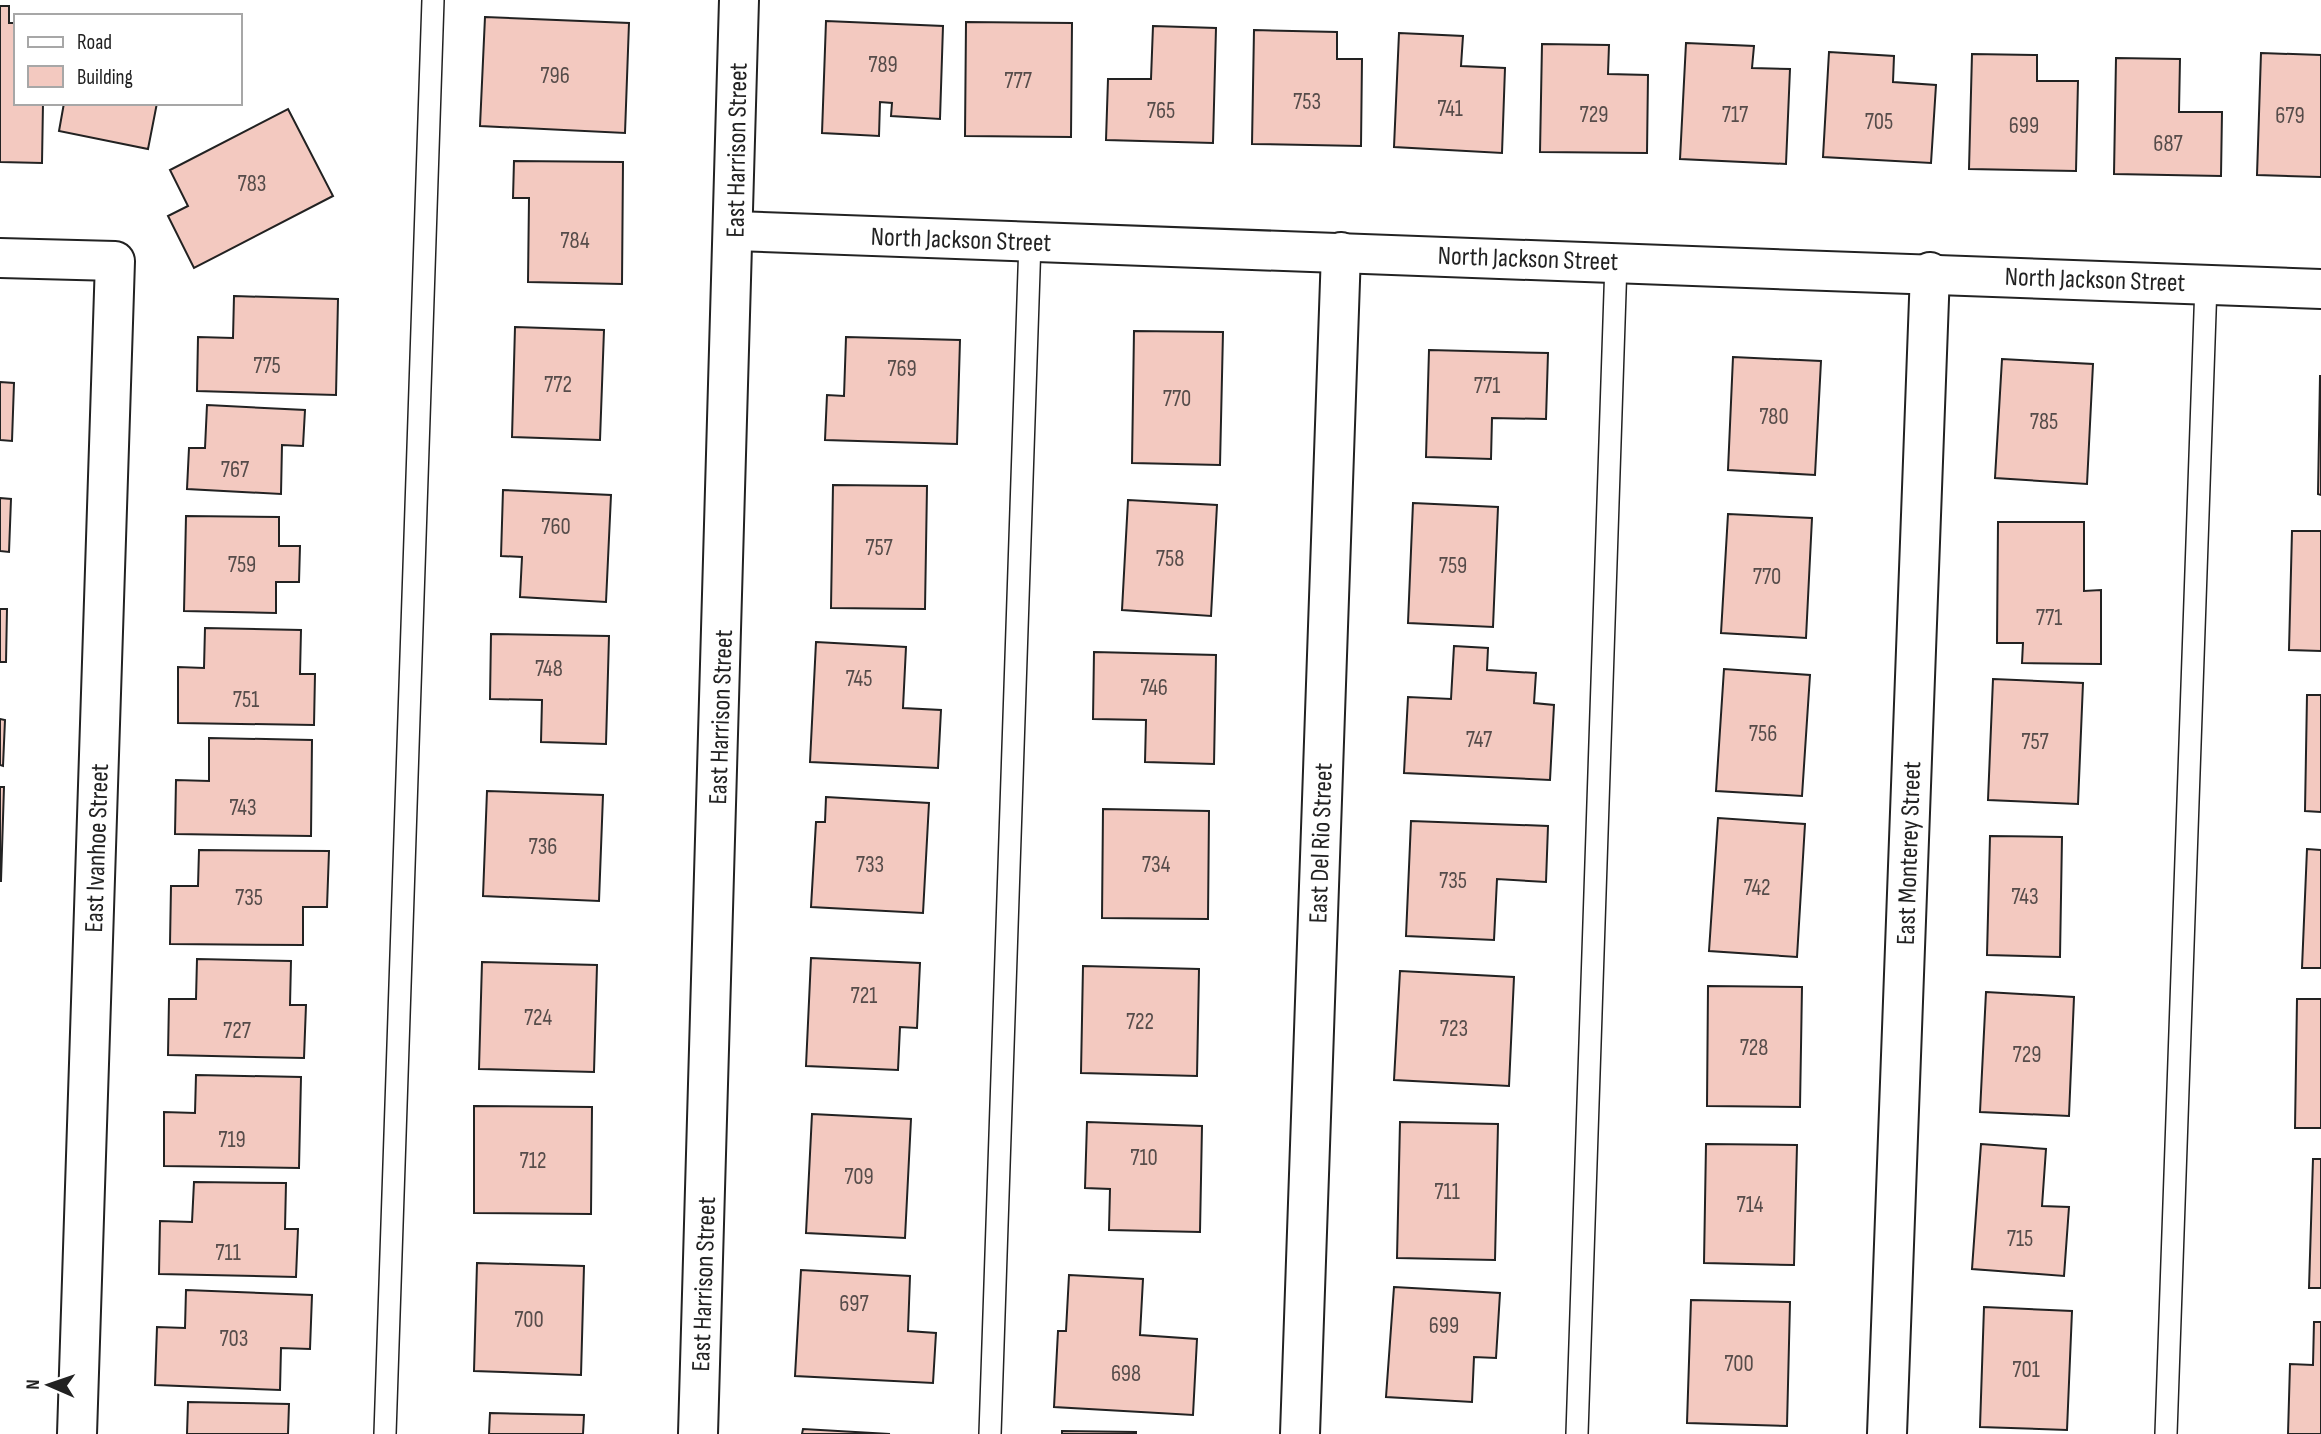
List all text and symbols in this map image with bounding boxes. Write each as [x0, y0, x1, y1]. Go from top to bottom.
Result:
legend [14, 14, 242, 105]
text: Road [77, 30, 112, 55]
house number: 789 [868, 51, 898, 79]
house number: 796 [540, 62, 570, 90]
street label: East Harrison Street [720, 62, 755, 238]
text: Building [77, 65, 133, 90]
house number: 777 [1004, 67, 1032, 95]
house number: 753 [1293, 88, 1321, 116]
house number: 741 [1437, 95, 1463, 123]
house number: 765 [1147, 97, 1175, 125]
house number: 729 [1580, 101, 1608, 129]
house number: 717 [1722, 101, 1748, 129]
house number: 679 [2275, 102, 2305, 130]
house number: 705 [1865, 108, 1893, 136]
house number: 699 [2009, 112, 2039, 140]
house number: 687 [2153, 130, 2183, 158]
house number: 783 [238, 170, 266, 198]
street label: North Jackson Street [870, 222, 1052, 259]
house number: 784 [560, 227, 590, 255]
street label: North Jackson Street [1437, 241, 1619, 278]
street label: North Jackson Street [2004, 262, 2186, 299]
house number: 775 [253, 352, 281, 380]
house number: 769 [887, 355, 917, 383]
house number: 772 [544, 371, 572, 399]
house number: 771 [1474, 372, 1500, 400]
house number: 770 [1163, 385, 1191, 413]
house number: 780 [1759, 403, 1789, 431]
house number: 785 [2030, 408, 2058, 436]
house number: 767 [221, 456, 249, 484]
house number: 760 [541, 513, 571, 541]
house number: 757 [865, 534, 893, 562]
house number: 758 [1156, 545, 1184, 573]
house number: 759 [228, 551, 256, 579]
house number: 759 [1439, 552, 1467, 580]
house number: 770 [1753, 563, 1781, 591]
house number: 771 [2036, 604, 2062, 632]
street label: East Harrison Street [703, 629, 740, 805]
house number: 748 [535, 655, 563, 683]
house number: 745 [846, 665, 872, 693]
house number: 746 [1140, 674, 1168, 702]
house number: 751 [233, 686, 259, 714]
house number: 756 [1749, 720, 1777, 748]
house number: 747 [1466, 726, 1492, 754]
house number: 757 [2021, 728, 2049, 756]
street label: East Monterey Street [1891, 761, 1928, 945]
street label: East Del Rio Street [1303, 762, 1340, 924]
street label: East Ivanhoe Street [79, 763, 116, 933]
house number: 743 [229, 794, 257, 822]
house number: 736 [529, 833, 557, 861]
house number: 733 [856, 851, 884, 879]
house number: 734 [1142, 851, 1171, 879]
house number: 735 [1439, 867, 1467, 895]
house number: 742 [1743, 874, 1771, 902]
house number: 743 [2011, 883, 2039, 911]
house number: 735 [235, 884, 263, 912]
house number: 721 [851, 982, 877, 1010]
house number: 724 [524, 1004, 552, 1032]
house number: 722 [1126, 1008, 1154, 1036]
house number: 723 [1440, 1015, 1468, 1043]
house number: 727 [223, 1017, 251, 1045]
house number: 728 [1740, 1034, 1768, 1062]
house number: 729 [2013, 1041, 2041, 1069]
house number: 719 [218, 1126, 246, 1154]
house number: 710 [1130, 1144, 1158, 1172]
house number: 712 [519, 1147, 547, 1175]
house number: 709 [844, 1163, 874, 1191]
house number: 711 [1434, 1178, 1460, 1206]
house number: 714 [1737, 1191, 1764, 1219]
street label: East Harrison Street [686, 1196, 723, 1372]
house number: 715 [2007, 1225, 2033, 1253]
house number: 711 [215, 1239, 241, 1267]
house number: 697 [839, 1290, 869, 1318]
house number: 700 [514, 1306, 544, 1334]
house number: 699 [1429, 1312, 1459, 1340]
house number: 703 [219, 1325, 249, 1353]
north arrow [14, 1350, 84, 1420]
house number: 700 [1724, 1350, 1754, 1378]
house number: 701 [2012, 1356, 2040, 1384]
house number: 698 [1111, 1360, 1141, 1388]
text: N [22, 1379, 45, 1390]

